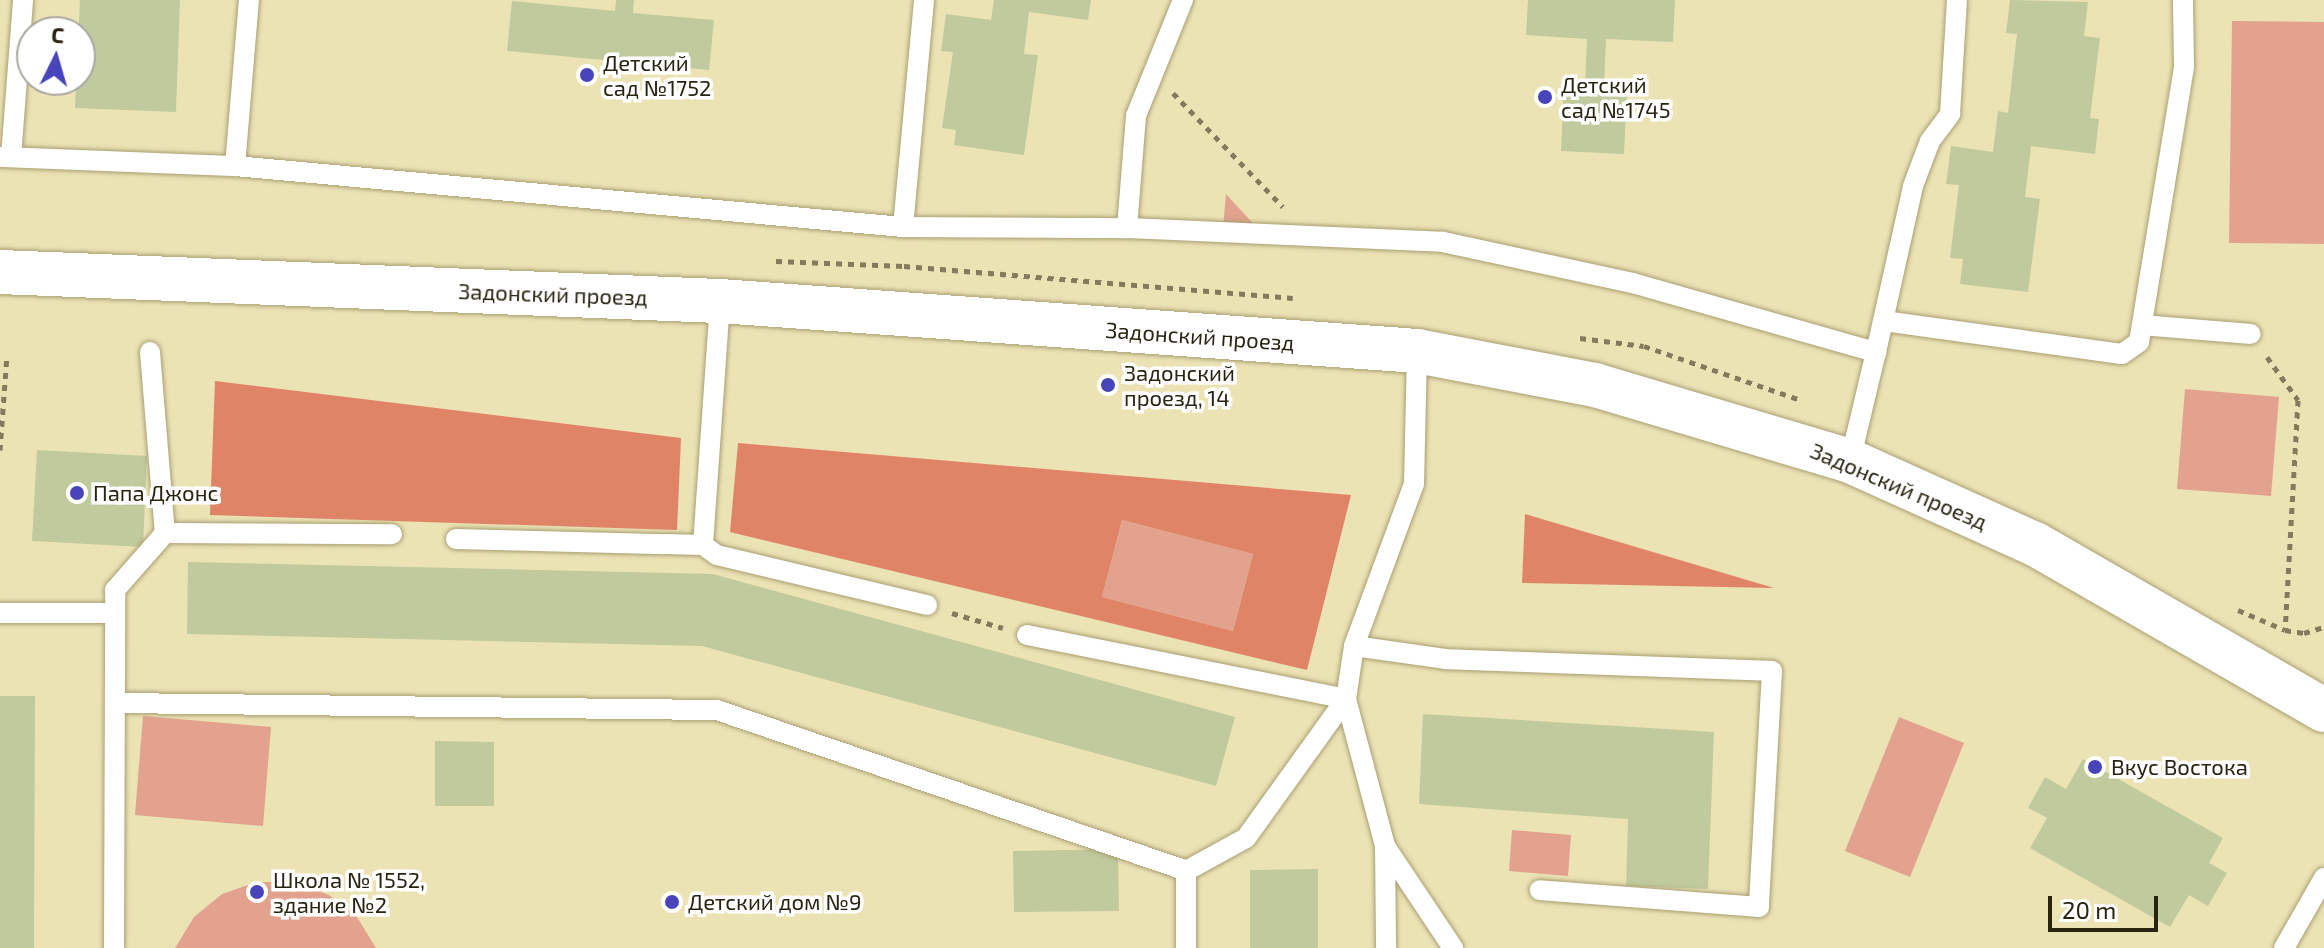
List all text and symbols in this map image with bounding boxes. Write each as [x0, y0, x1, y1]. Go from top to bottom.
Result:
north arrow [16, 16, 96, 96]
text: С [50, 21, 65, 48]
place label: Детский сад №1752 [603, 49, 711, 100]
marker: Детский сад №1752 [578, 66, 596, 84]
place label: Детский сад №1745 [1561, 71, 1671, 122]
marker: Детский сад №1745 [1536, 88, 1554, 106]
street label: Задонский проезд [458, 278, 648, 310]
street label: Задонский проезд [1105, 316, 1295, 356]
place label: Задонский проезд, 14 [1124, 359, 1235, 410]
marker: Задонский проезд, 14 [1099, 376, 1117, 394]
street label: Задонский проезд [1807, 437, 1991, 535]
place label: Папа Джонс [93, 480, 218, 506]
marker: Папа Джонс [68, 484, 86, 502]
place label: Вкус Востока [2111, 754, 2248, 780]
marker: Вкус Востока [2086, 758, 2104, 776]
place label: Школа № 1552, здание №2 [273, 866, 425, 918]
scale bar [2052, 880, 2162, 930]
marker: Школа № 1552, здание №2 [248, 883, 266, 901]
place label: Детский дом №9 [688, 889, 861, 915]
marker: Детский дом №9 [663, 893, 681, 911]
text: 20 m [2062, 895, 2116, 924]

